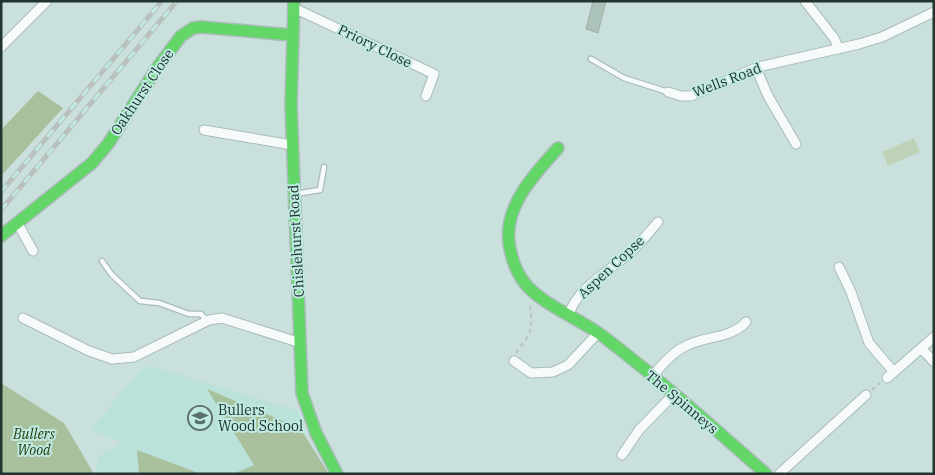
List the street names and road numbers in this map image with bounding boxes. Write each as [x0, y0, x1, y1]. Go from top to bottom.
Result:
street label: Priory Close [335, 20, 415, 72]
street label: Oakhurst Close [107, 46, 177, 138]
street label: Wells Road [690, 58, 764, 101]
street label: Chislehurst Road [284, 184, 308, 298]
street label: Aspen Copse [574, 232, 648, 302]
street label: The Spinneys [642, 366, 722, 438]

